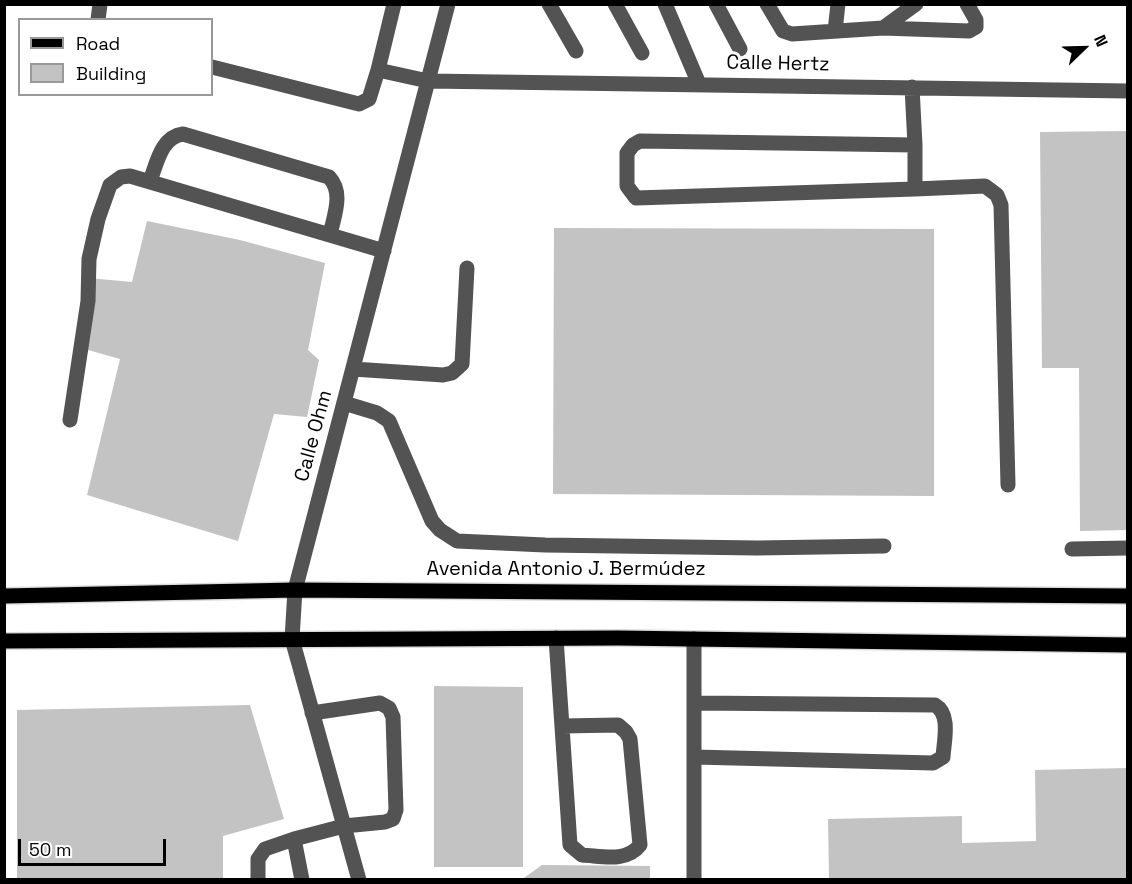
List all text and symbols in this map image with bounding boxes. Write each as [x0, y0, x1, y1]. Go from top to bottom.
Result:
legend [18, 18, 213, 96]
north arrow [1054, 18, 1114, 78]
text: Road [76, 32, 120, 55]
text: N [1089, 32, 1113, 50]
street label: Calle Hertz [726, 51, 830, 77]
text: Building [76, 62, 146, 85]
street label: Calle Ohm [290, 388, 338, 484]
street label: Avenida Antonio J. Bermúdez [426, 558, 706, 582]
scale bar [21, 827, 170, 865]
text: 50 m [29, 838, 71, 861]

